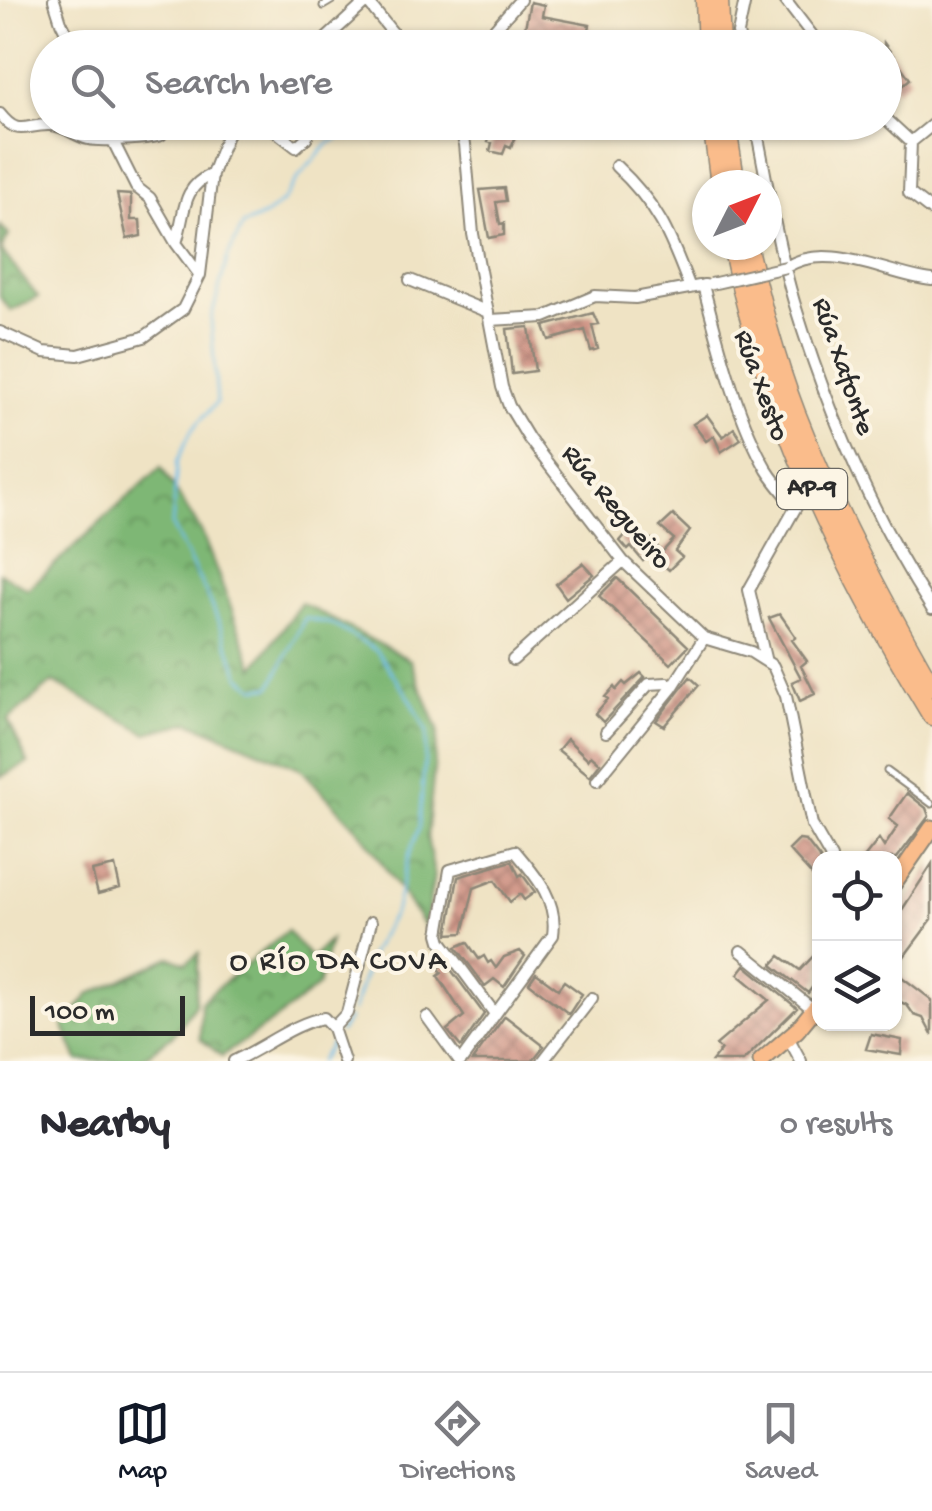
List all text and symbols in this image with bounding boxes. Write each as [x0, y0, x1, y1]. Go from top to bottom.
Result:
search box [30, 30, 902, 140]
icon: search [65, 58, 120, 113]
text: Search here [145, 63, 332, 107]
north arrow [692, 170, 782, 260]
street label: Rúa Xafonte [803, 294, 881, 440]
street label: Rúa Xesto [725, 326, 795, 446]
street label: Rúa Regueiro [553, 439, 677, 577]
road number: AP-9 [777, 469, 847, 509]
map controls [812, 851, 902, 1031]
button: locate [812, 851, 902, 941]
button: layers [812, 941, 902, 1031]
district label: O RÍO DA COVA [230, 946, 448, 981]
scale bar [30, 991, 185, 1036]
text: 100 m [45, 997, 115, 1030]
text: Nearby [40, 1102, 170, 1151]
text: 0 results [780, 1107, 892, 1145]
tab: Map [115, 1396, 170, 1489]
tab: Directions [401, 1396, 515, 1489]
tab: Saved [745, 1396, 817, 1489]

